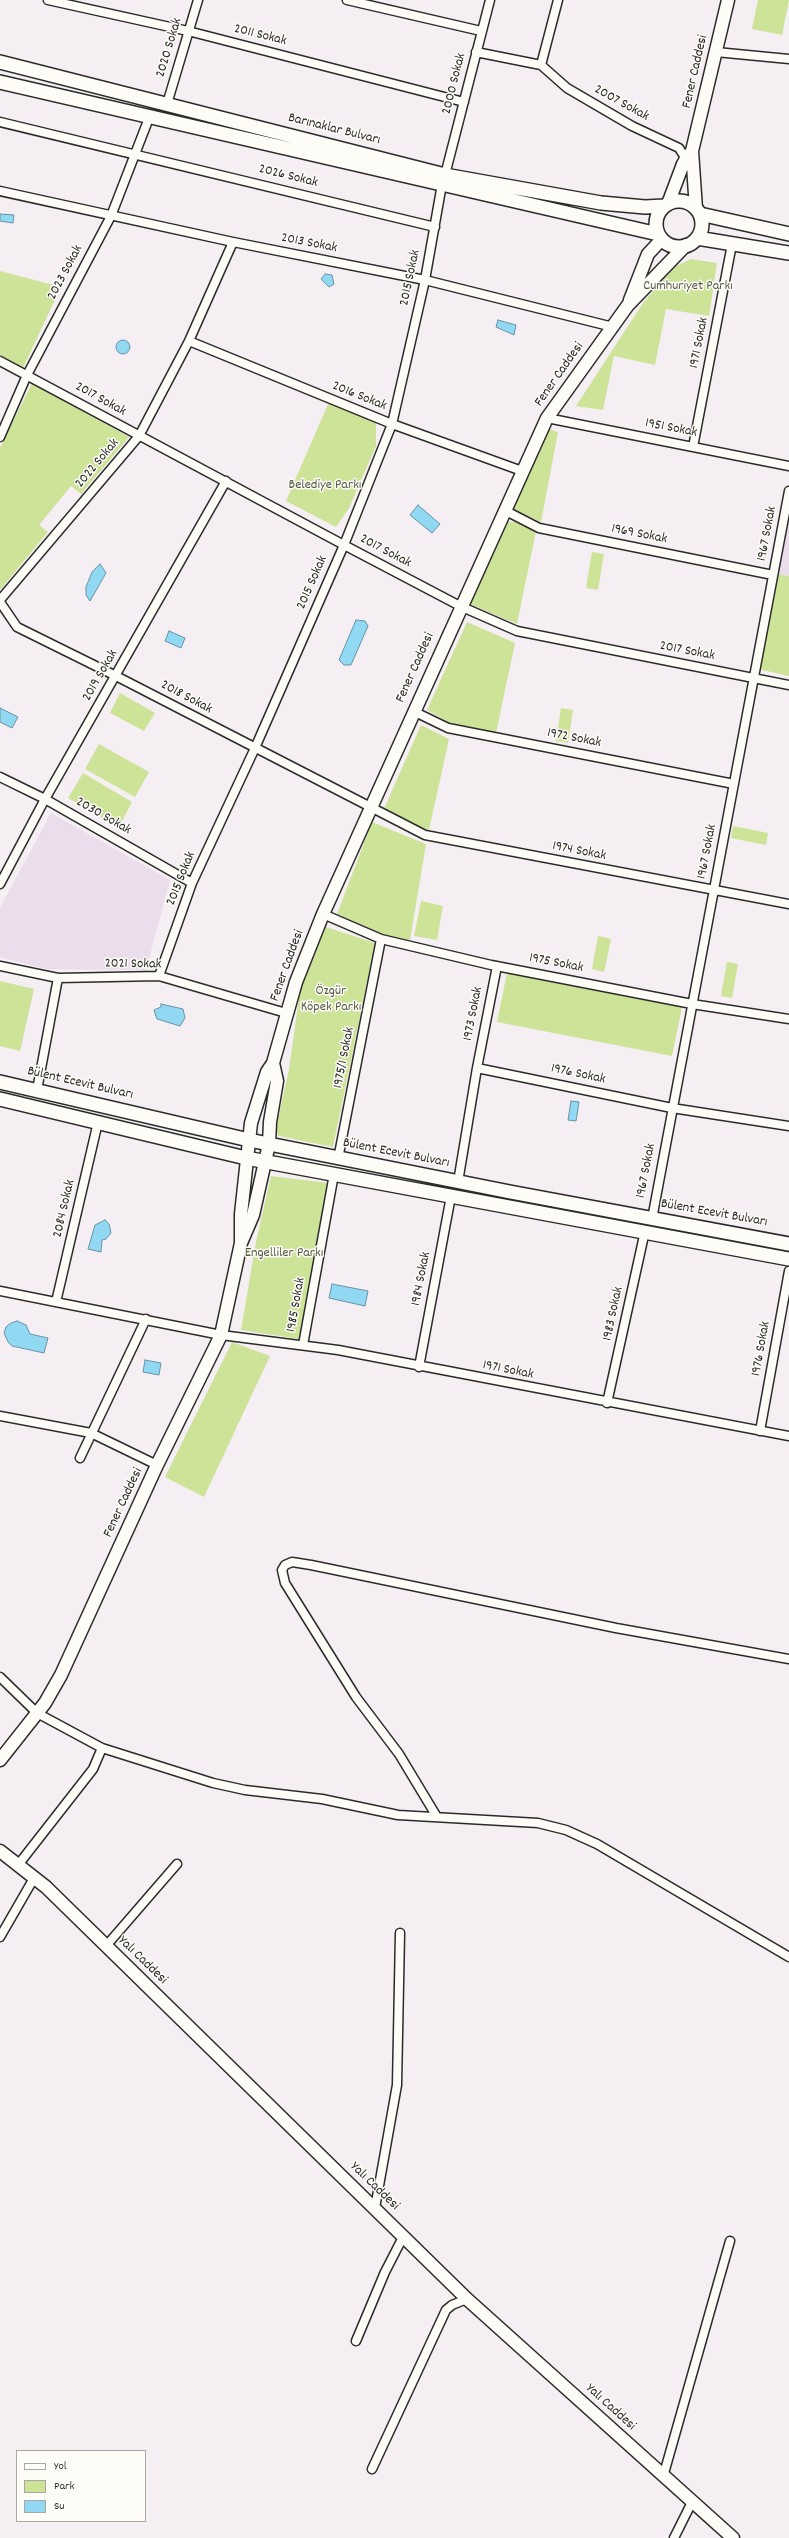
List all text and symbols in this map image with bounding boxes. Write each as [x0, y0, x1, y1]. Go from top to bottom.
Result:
street label: 2020 Sokak [153, 16, 187, 80]
street label: 2011 Sokak [232, 21, 288, 51]
street label: Fener Caddesi [679, 34, 713, 110]
street label: 2000 Sokak [439, 52, 471, 116]
street label: 2007 Sokak [591, 82, 651, 126]
street label: Barınaklar Bulvarı [286, 110, 382, 150]
street label: 2026 Sokak [257, 162, 319, 192]
street label: 2013 Sokak [280, 230, 338, 258]
street label: 2023 Sokak [45, 243, 87, 303]
street label: 2015 Sokak [397, 248, 425, 308]
park label: Cumhuriyet Parkı [643, 279, 733, 295]
street label: 1971 Sokak [687, 316, 713, 370]
street label: Fener Caddesi [532, 340, 588, 410]
street label: 2016 Sokak [329, 378, 389, 416]
street label: 2017 Sokak [72, 379, 128, 421]
street label: 1951 Sokak [644, 416, 698, 442]
street label: 2022 Sokak [72, 436, 124, 492]
park label: Belediye Parkı [289, 478, 361, 494]
street label: 1967 Sokak [754, 505, 782, 563]
street label: 1969 Sokak [610, 521, 668, 549]
street label: 2017 Sokak [356, 531, 414, 573]
street label: 2015 Sokak [294, 554, 332, 612]
street label: Fener Caddesi [393, 630, 439, 706]
street label: 2017 Sokak [658, 638, 716, 666]
street label: 2019 Sokak [80, 647, 122, 705]
street label: 2018 Sokak [157, 677, 215, 719]
street label: 1972 Sokak [546, 726, 602, 752]
street label: 2030 Sokak [72, 794, 134, 840]
street label: 1967 Sokak [694, 823, 722, 881]
street label: 1974 Sokak [551, 839, 607, 865]
street label: 2015 Sokak [164, 849, 200, 909]
street label: Fener Caddesi [267, 928, 309, 1004]
street label: 1975 Sokak [527, 951, 585, 977]
street label: 2021 Sokak [105, 956, 161, 974]
park label: Özgür Köpek Parkı [301, 984, 361, 1016]
street label: 1973 Sokak [461, 986, 487, 1042]
street label: 1975/1 Sokak [331, 1026, 359, 1090]
street label: 1976 Sokak [549, 1061, 607, 1089]
street label: Bülent Ecevit Bulvarı [25, 1064, 135, 1104]
street label: Bülent Ecevit Bulvarı [341, 1135, 451, 1173]
street label: 1967 Sokak [633, 1142, 661, 1200]
street label: 2084 Sokak [50, 1178, 80, 1240]
street label: Bülent Ecevit Bulvarı [659, 1196, 769, 1232]
park label: Engelliler Parkı [245, 1246, 323, 1262]
street label: 1984 Sokak [409, 1251, 435, 1307]
street label: 1985 Sokak [284, 1276, 310, 1334]
street label: 1983 Sokak [600, 1285, 628, 1343]
street label: 1976 Sokak [749, 1320, 775, 1378]
street label: 1971 Sokak [481, 1358, 535, 1384]
street label: Fener Caddesi [101, 1466, 147, 1540]
street label: Yalı Caddesi [114, 1933, 170, 1989]
street label: Yalı Caddesi [346, 2159, 402, 2215]
street label: Yalı Caddesi [581, 2381, 639, 2435]
legend [16, 2450, 146, 2522]
text: Yol [54, 2458, 67, 2475]
text: Park [54, 2478, 74, 2495]
text: Su [54, 2498, 64, 2515]

